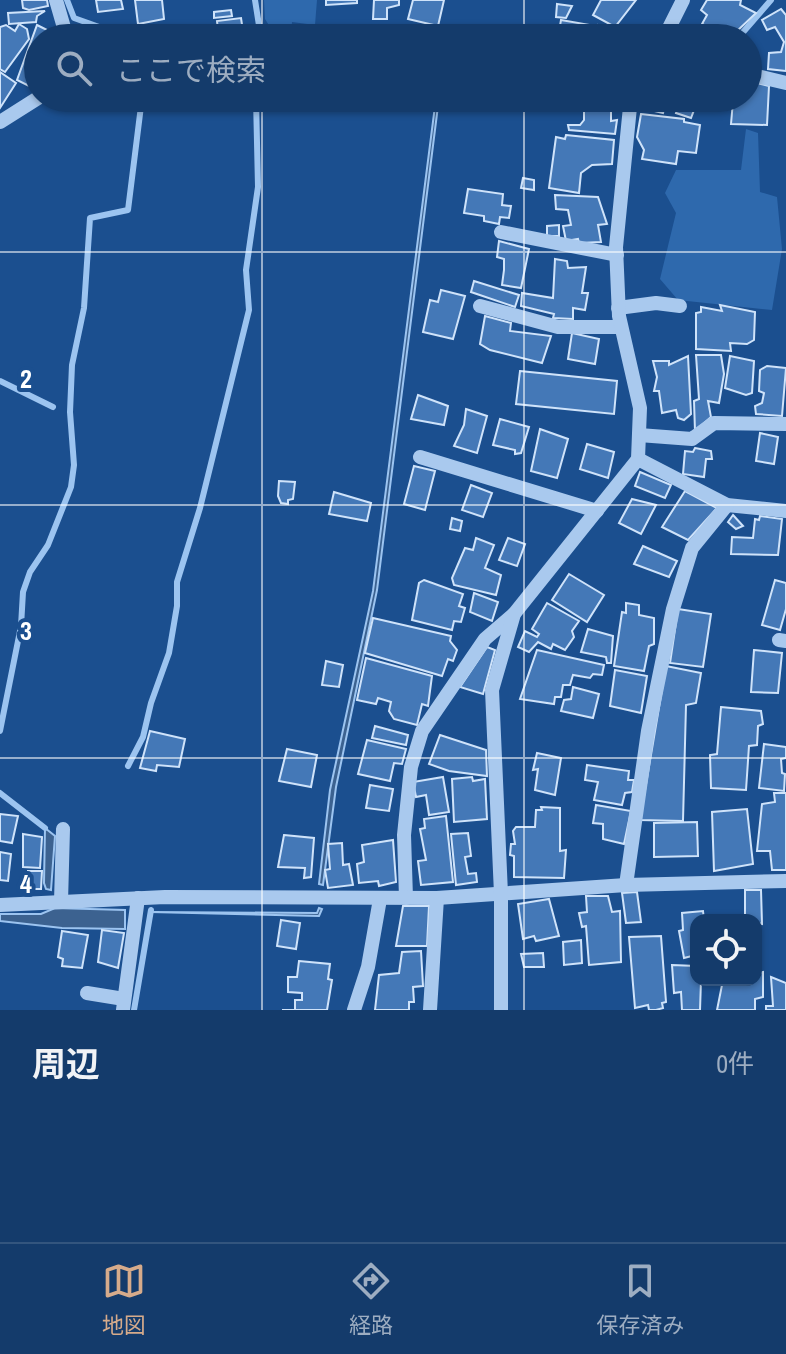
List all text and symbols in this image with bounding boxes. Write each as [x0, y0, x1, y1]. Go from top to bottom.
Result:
search box [24, 24, 762, 112]
icon: search [52, 46, 96, 90]
text: ここで検索 [116, 50, 266, 90]
text: 2 [20, 361, 32, 396]
text: 3 [20, 613, 32, 648]
text: 4 [20, 866, 32, 901]
map controls [690, 914, 762, 986]
button: locate [690, 914, 762, 986]
text: 周辺 [32, 1041, 100, 1087]
text: 0件 [716, 1046, 754, 1081]
tab: 地図 [102, 1259, 146, 1340]
tab: 経路 [349, 1259, 393, 1340]
tab: 保存済み [596, 1259, 684, 1340]

